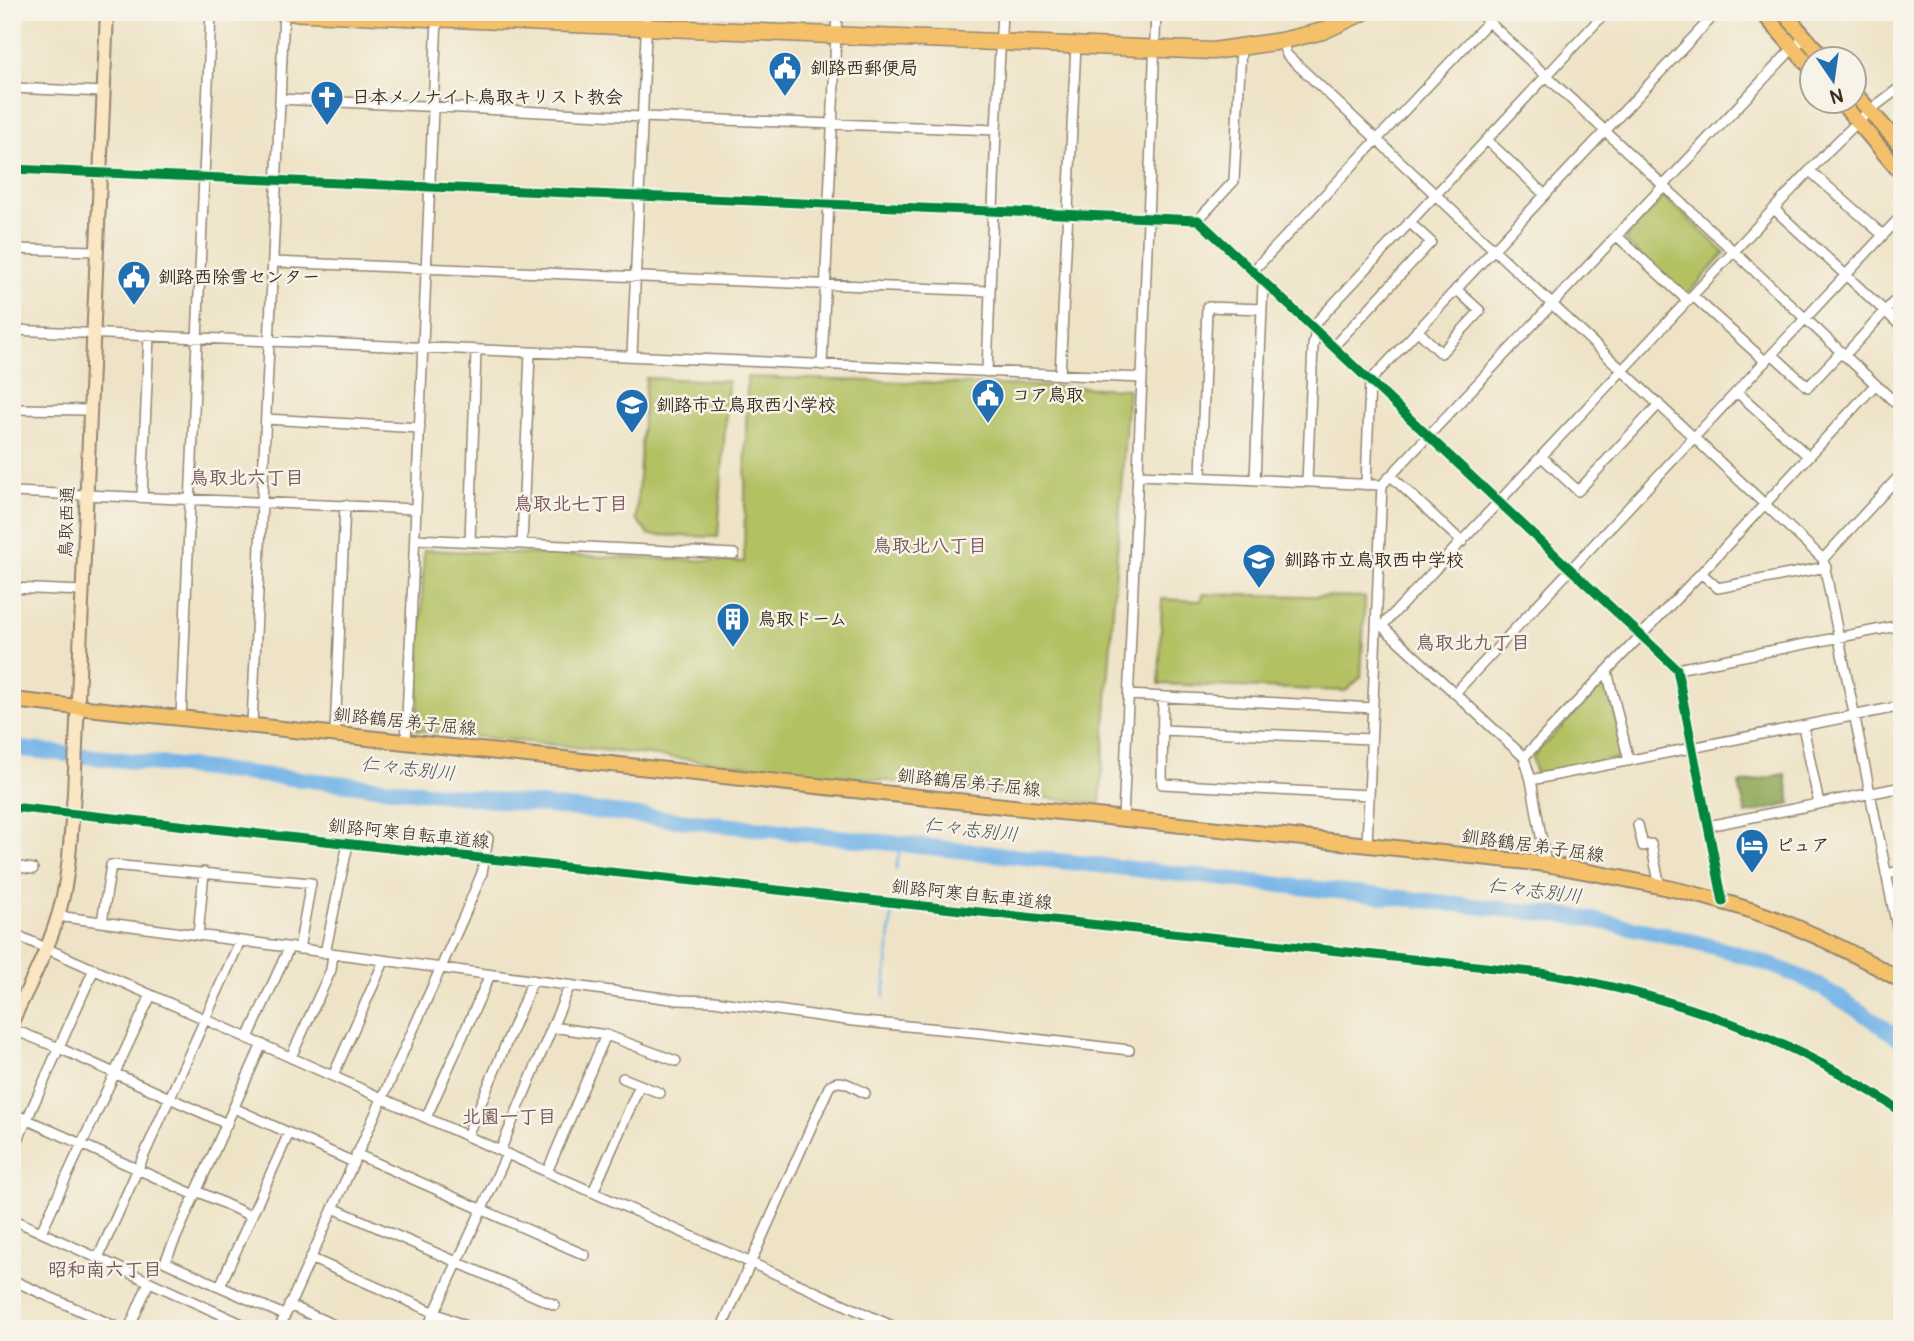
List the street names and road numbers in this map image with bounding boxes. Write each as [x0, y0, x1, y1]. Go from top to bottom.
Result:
street label: 鳥取西通 [54, 486, 80, 558]
street label: 釧路鶴居弟子屈線 [332, 703, 478, 741]
street label: 釧路鶴居弟子屈線 [896, 764, 1042, 802]
street label: 釧路阿寒自転車道線 [327, 814, 491, 854]
street label: 釧路鶴居弟子屈線 [1460, 825, 1606, 867]
street label: 釧路阿寒自転車道線 [890, 875, 1054, 915]

